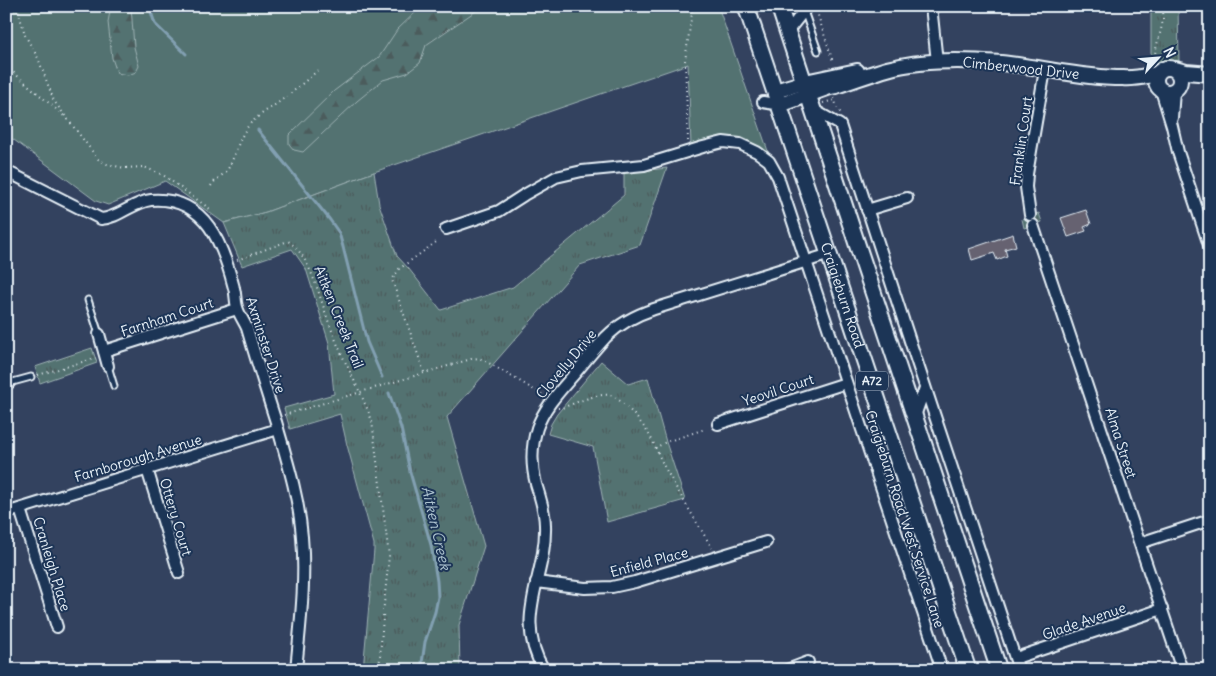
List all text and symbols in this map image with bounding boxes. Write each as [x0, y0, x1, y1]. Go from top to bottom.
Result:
north arrow [1134, 32, 1184, 82]
text: N [1159, 44, 1180, 61]
street label: Cimberwood Drive [962, 53, 1080, 83]
street label: Franklin Court [1006, 95, 1036, 187]
street label: Craigieburn Road [817, 240, 869, 350]
street label: Aitken Creek Trail [310, 263, 368, 371]
street label: Farnham Court [118, 293, 216, 340]
street label: Axminster Drive [242, 295, 290, 395]
street label: Clovelly Drive [532, 326, 600, 402]
street label: Yeovil Court [740, 370, 816, 410]
road number: A72 [856, 372, 888, 391]
street label: Alma Street [1101, 405, 1141, 481]
street label: Craigieburn Road West Service Lane [861, 408, 949, 630]
street label: Farnborough Avenue [72, 430, 204, 486]
street label: Ottery Court [156, 476, 196, 558]
water label: Aitken Creek [418, 484, 456, 573]
street label: Cranleigh Place [29, 515, 75, 613]
street label: Enfield Place [608, 543, 690, 581]
street label: Glade Avenue [1040, 598, 1128, 644]

